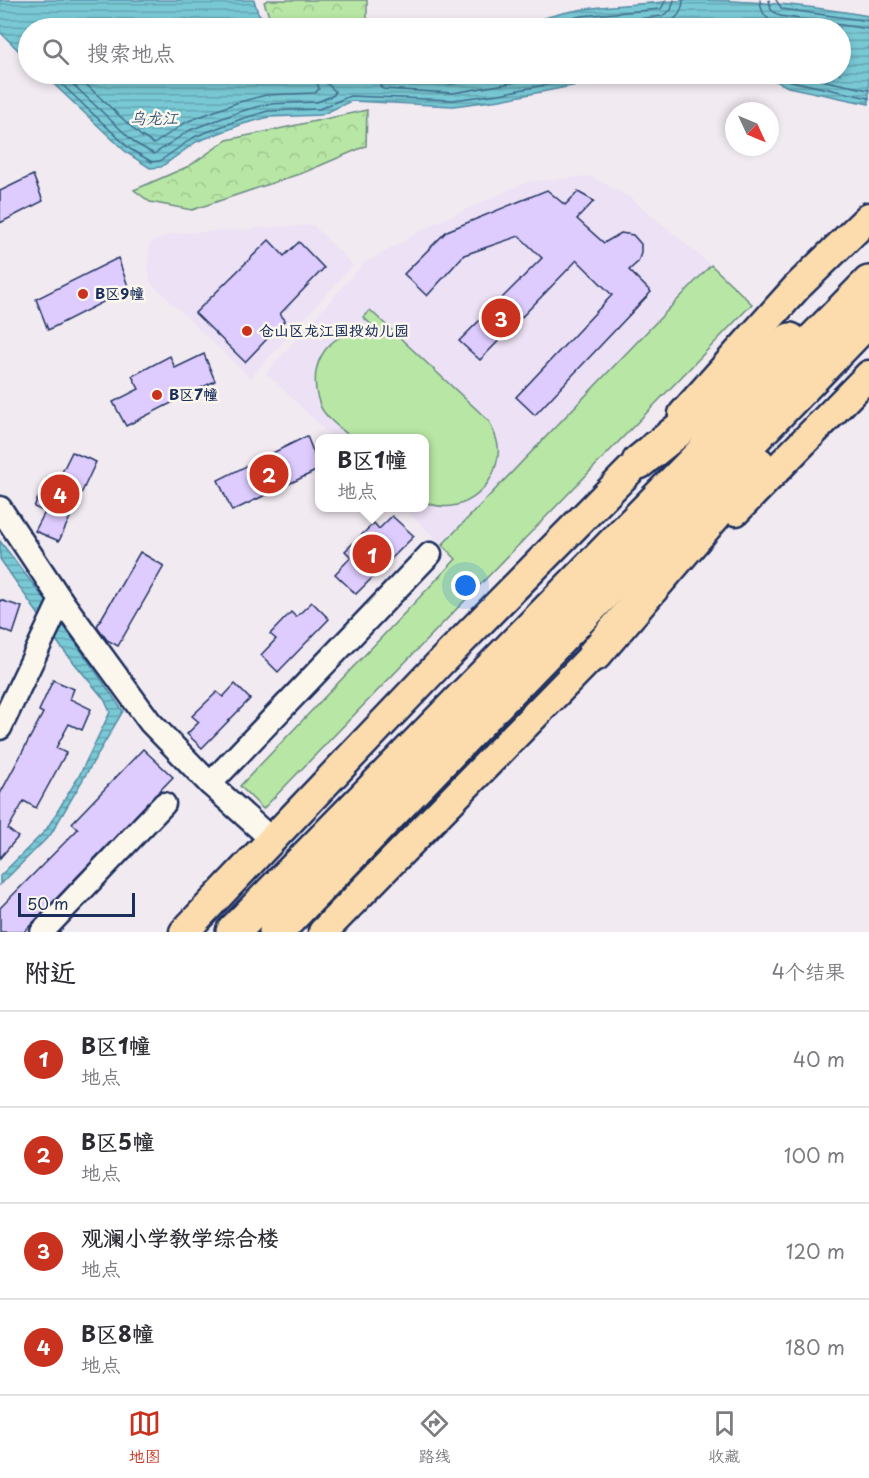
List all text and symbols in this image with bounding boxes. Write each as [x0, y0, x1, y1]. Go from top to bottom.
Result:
search box [18, 18, 851, 84]
icon: search [39, 35, 72, 68]
text: 搜索地点 [87, 35, 175, 68]
north arrow [725, 102, 779, 156]
water label: 乌龙江 [130, 105, 179, 129]
place label: B区9幢 [95, 281, 144, 304]
marker: B区9幢 [76, 287, 90, 301]
pin: 3 [482, 296, 520, 340]
place label: 仓山区龙江国投幼儿园 [259, 318, 409, 341]
marker: 仓山区龙江国投幼儿园 [240, 324, 254, 338]
place label: B区7幢 [169, 382, 218, 405]
marker: B区7幢 [150, 388, 164, 402]
popup [315, 434, 429, 512]
text: B区1幢 [337, 442, 407, 475]
pin: 2 [250, 452, 288, 496]
pin: 4 [40, 472, 80, 516]
text: 地点 [337, 475, 377, 505]
pin: 1 [352, 532, 392, 576]
your location [451, 571, 480, 600]
scale bar [18, 890, 135, 918]
text: 50 m [27, 891, 68, 915]
text: 附近 [24, 952, 76, 991]
text: 4个结果 [772, 956, 845, 986]
text: B区1幢 [81, 1028, 151, 1061]
text: 1 [39, 1044, 48, 1074]
text: 40 m [793, 1044, 845, 1074]
text: 地点 [81, 1061, 121, 1091]
text: B区5幢 [81, 1124, 154, 1157]
text: 2 [36, 1140, 51, 1170]
text: 100 m [784, 1140, 845, 1170]
text: 地点 [81, 1157, 121, 1187]
text: 观澜小学教学综合楼 [81, 1220, 279, 1253]
text: 3 [37, 1236, 50, 1266]
text: 120 m [786, 1236, 845, 1266]
text: 地点 [81, 1253, 121, 1283]
text: B区8幢 [81, 1316, 154, 1349]
text: 4 [37, 1332, 50, 1362]
text: 180 m [785, 1332, 845, 1362]
text: 地点 [81, 1349, 121, 1379]
tab: 地图 [128, 1407, 161, 1467]
tab: 路线 [418, 1407, 451, 1467]
tab: 收藏 [708, 1407, 741, 1467]

